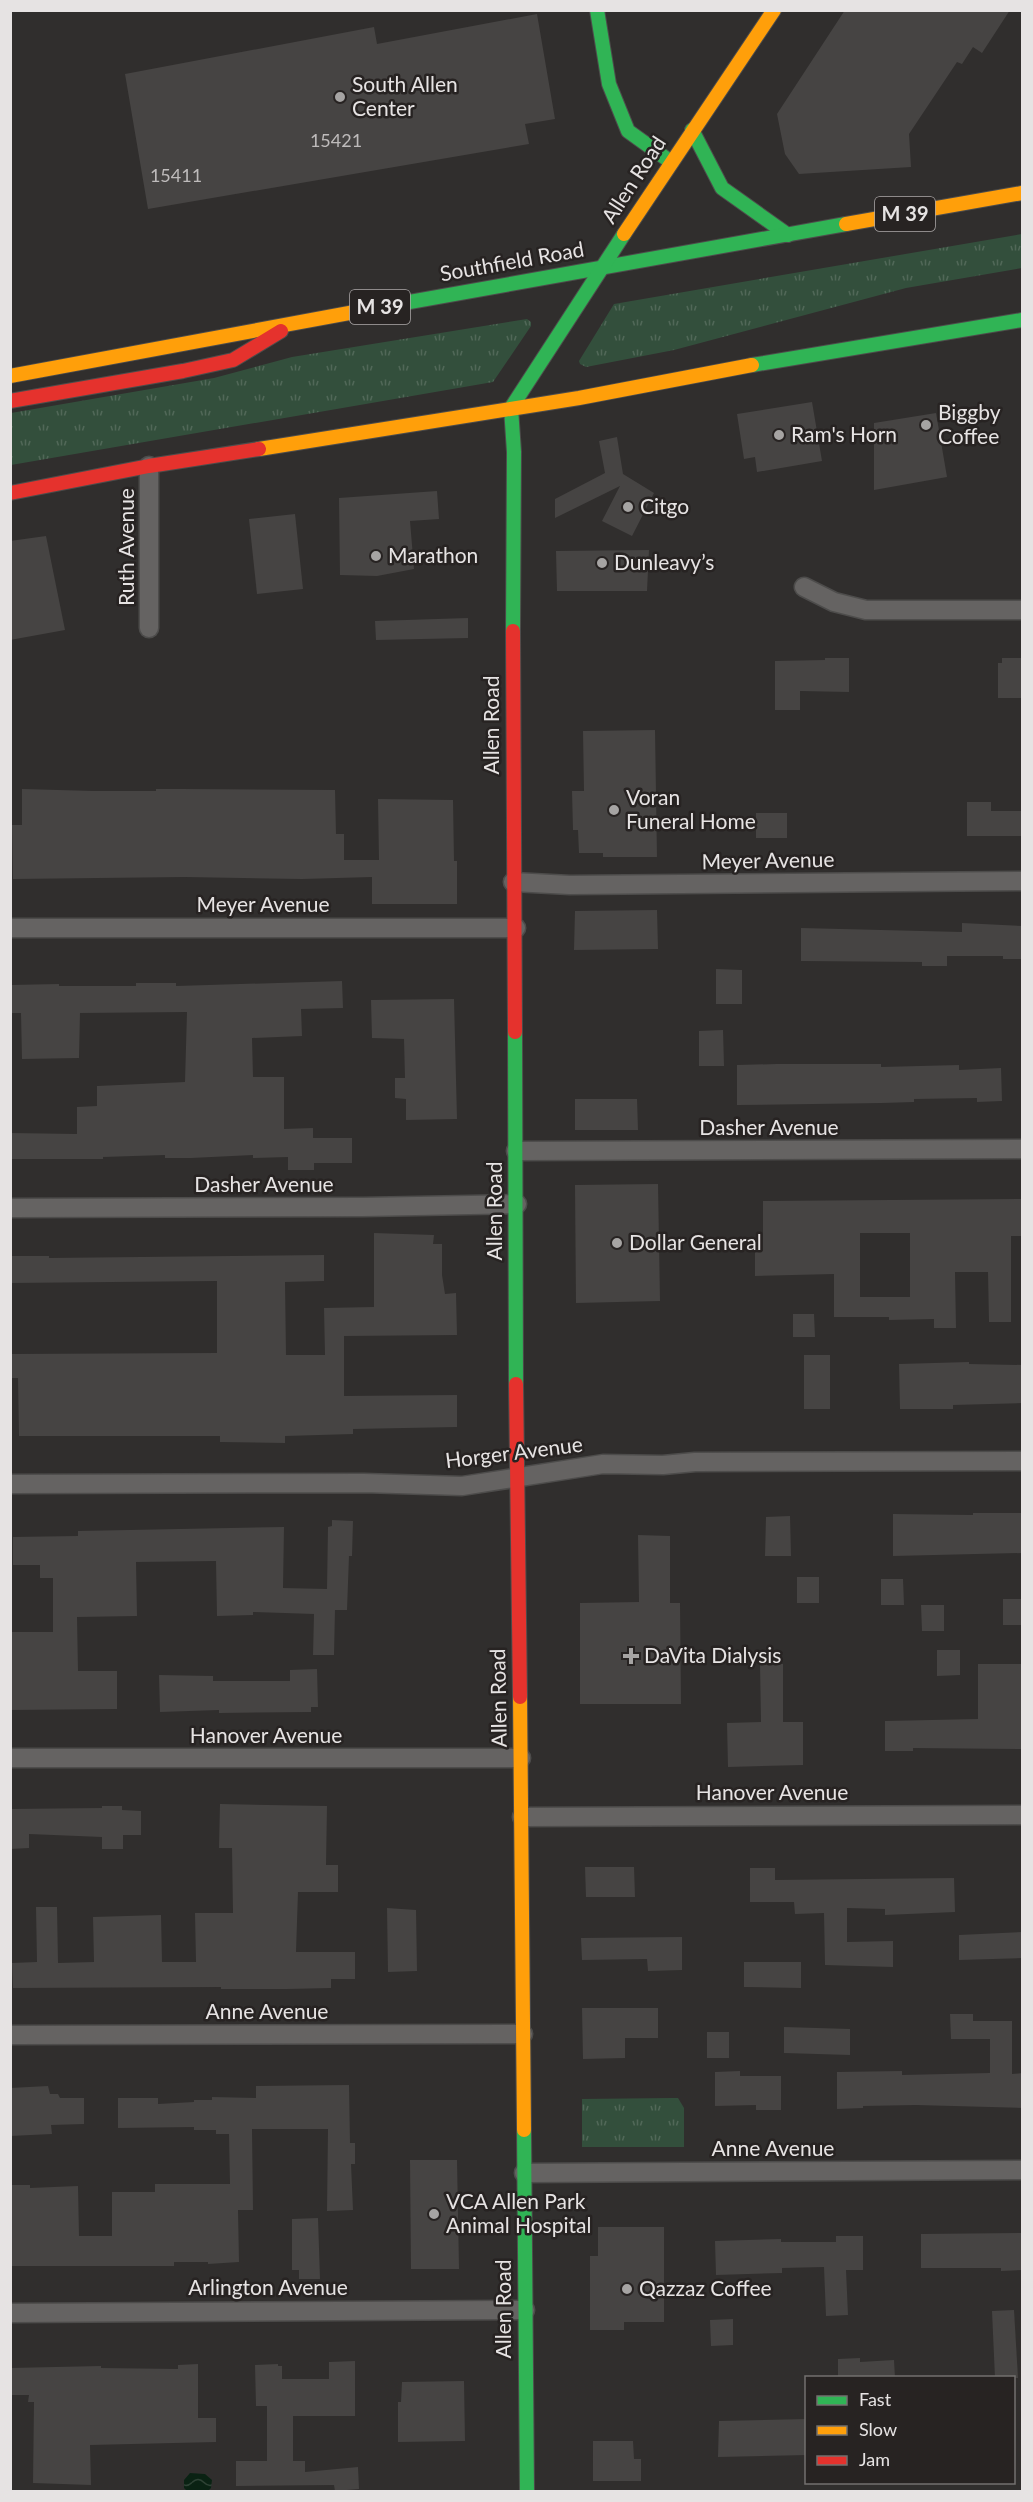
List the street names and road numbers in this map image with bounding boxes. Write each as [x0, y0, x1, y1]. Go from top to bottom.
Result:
street label: Allen Road [595, 131, 670, 227]
road number: M 39 [875, 197, 935, 231]
street label: Southfield Road [438, 236, 586, 285]
road number: M 39 [350, 290, 410, 324]
street label: Ruth Avenue [113, 488, 138, 606]
street label: Allen Road [478, 676, 503, 774]
street label: Meyer Avenue [701, 846, 835, 873]
street label: Meyer Avenue [196, 891, 330, 916]
street label: Dasher Avenue [699, 1114, 839, 1139]
street label: Allen Road [481, 1162, 506, 1260]
street label: Dasher Avenue [194, 1171, 334, 1196]
street label: Horger Avenue [444, 1431, 584, 1472]
street label: Allen Road [484, 1648, 511, 1748]
street label: Hanover Avenue [190, 1722, 342, 1747]
street label: Hanover Avenue [696, 1779, 848, 1804]
street label: Anne Avenue [206, 1998, 328, 2023]
street label: Anne Avenue [712, 2135, 834, 2160]
street label: Allen Road [490, 2260, 515, 2358]
street label: Arlington Avenue [188, 2274, 348, 2299]

